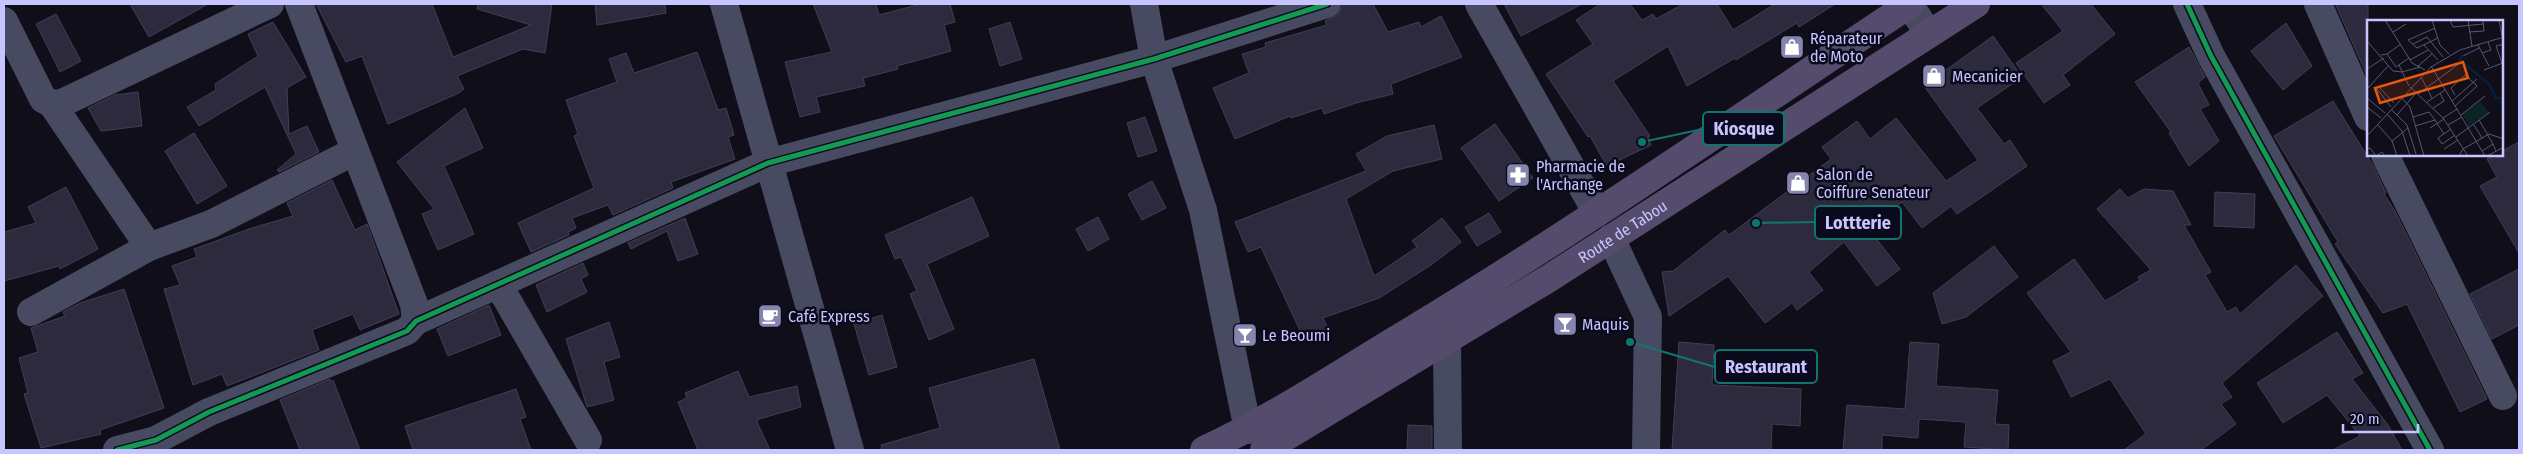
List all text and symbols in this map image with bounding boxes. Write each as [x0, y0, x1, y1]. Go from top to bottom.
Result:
inset map [2367, 20, 2503, 156]
place label: Réparateur de Moto [1810, 29, 1883, 66]
shop icon: Réparateur de Moto [1779, 34, 1805, 60]
shop icon: Mecanicier [1921, 63, 1947, 89]
place label: Mecanicier [1952, 67, 2023, 86]
callout: Kiosque [1703, 112, 1784, 145]
text: Kiosque [1714, 118, 1774, 140]
place label: Pharmacie de l'Archange [1536, 157, 1625, 194]
pharmacy icon: Pharmacie de l'Archange [1505, 162, 1531, 188]
place label: Salon de Coiffure Senateur [1816, 165, 1931, 202]
shop icon: Salon de Coiffure Senateur [1785, 170, 1811, 196]
street label: Route de Tabou [1574, 196, 1670, 267]
callout: Lottterie [1815, 206, 1901, 239]
text: Lottterie [1825, 212, 1891, 234]
cafe icon: Café Express [757, 303, 783, 329]
place label: Café Express [788, 307, 870, 326]
bar icon: Maquis [1552, 311, 1578, 337]
place label: Maquis [1582, 315, 1629, 334]
bar icon: Le Beoumi [1232, 322, 1258, 348]
place label: Le Beoumi [1262, 326, 1330, 345]
callout: Restaurant [1715, 350, 1817, 383]
text: Restaurant [1725, 356, 1808, 378]
scale bar [2343, 402, 2418, 434]
text: 20 m [2350, 410, 2380, 428]

